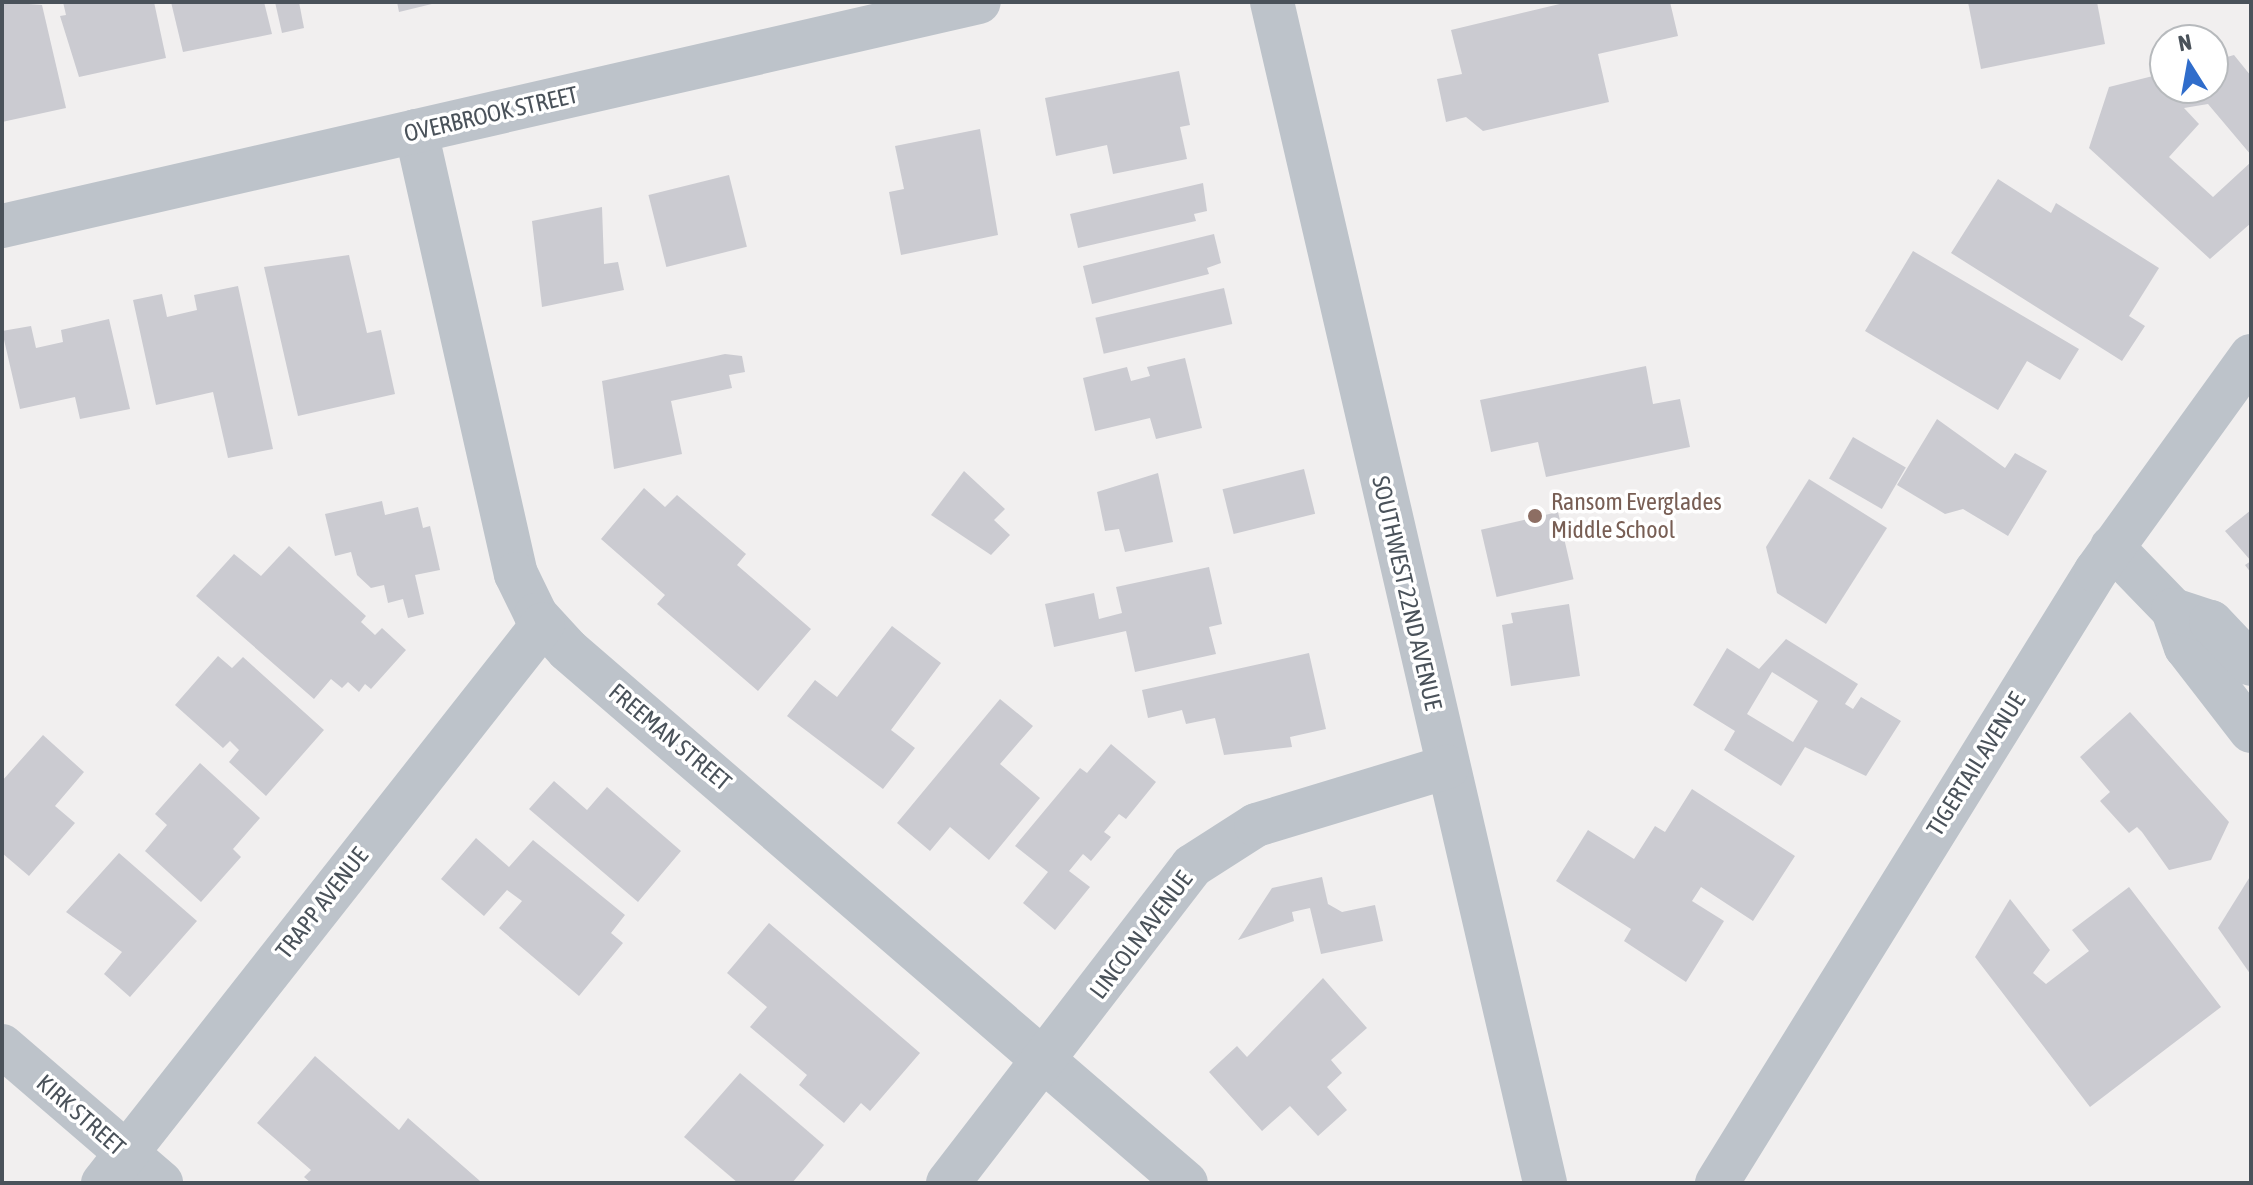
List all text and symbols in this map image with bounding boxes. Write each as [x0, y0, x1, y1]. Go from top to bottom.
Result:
north arrow [2149, 24, 2229, 104]
text: N [2176, 28, 2194, 56]
street label: OVERBROOK STREET [401, 80, 581, 148]
street label: SOUTHWEST 22ND AVENUE [1366, 473, 1448, 713]
place label: Ransom Everglades Middle School [1551, 488, 1722, 544]
marker: Ransom Everglades Middle School [1526, 507, 1544, 525]
street label: FREEMAN STREET [603, 677, 737, 797]
street label: TIGERTAIL AVENUE [1920, 687, 2032, 841]
street label: TRAPP AVENUE [270, 842, 374, 964]
street label: LINCOLN AVENUE [1084, 865, 1198, 1005]
street label: KIRK STREET [31, 1069, 131, 1161]

